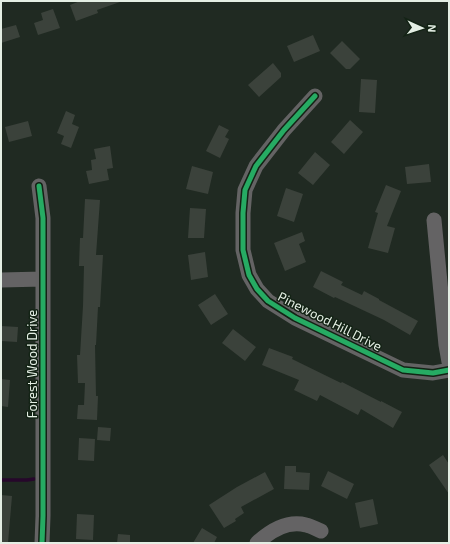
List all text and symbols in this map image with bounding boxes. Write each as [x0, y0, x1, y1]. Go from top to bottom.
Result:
north arrow [402, 8, 442, 48]
text: N [426, 24, 439, 33]
street label: Pinewood Hill Drive [275, 288, 385, 354]
street label: Forest Wood Drive [24, 310, 40, 418]

